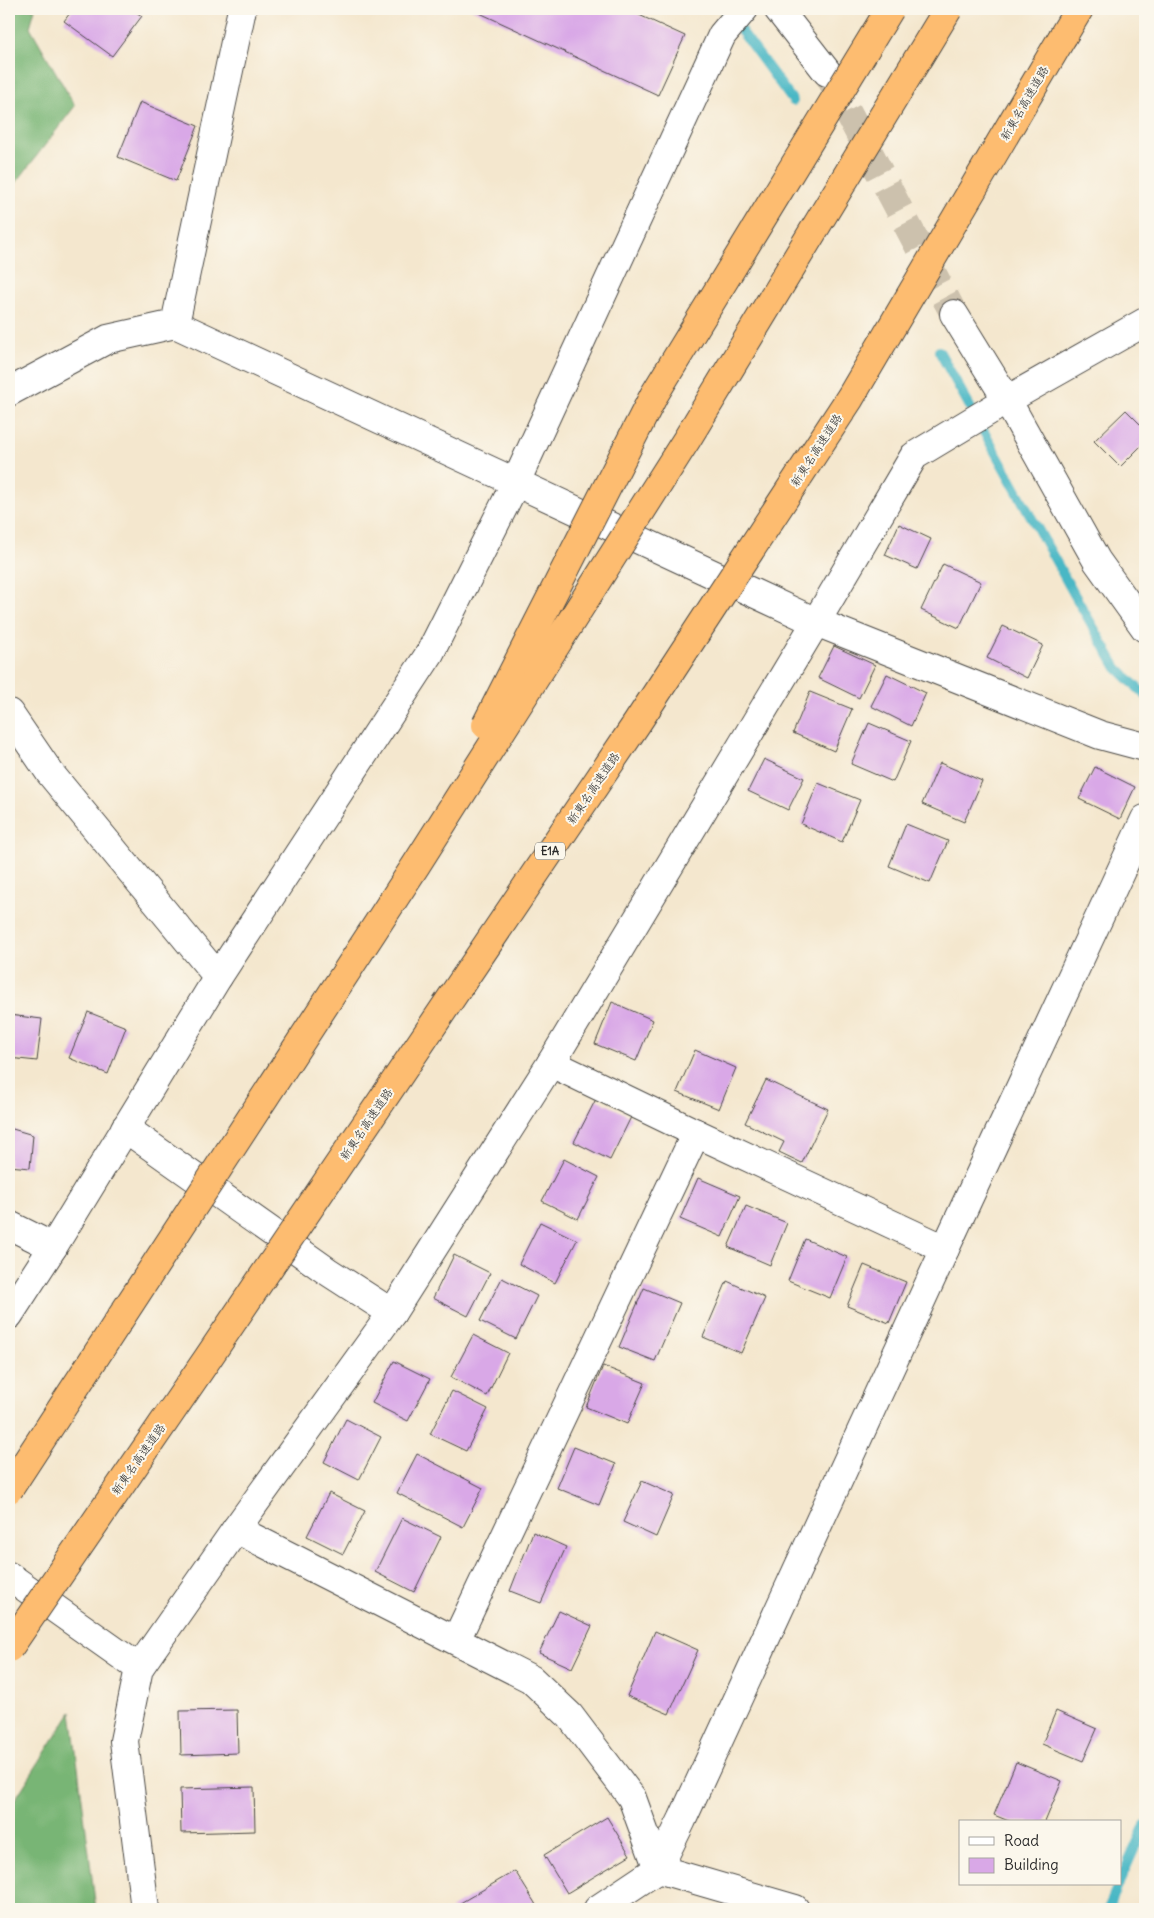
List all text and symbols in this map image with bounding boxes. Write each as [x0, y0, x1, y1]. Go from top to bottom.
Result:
street label: 新東名高速道路 [997, 63, 1051, 143]
street label: 新東名高速道路 [787, 411, 845, 489]
street label: 新東名高速道路 [563, 749, 623, 827]
road number: E1A [535, 842, 565, 859]
street label: 新東名高速道路 [336, 1085, 396, 1163]
street label: 新東名高速道路 [108, 1420, 168, 1498]
legend [959, 1820, 1122, 1886]
text: Road [1004, 1831, 1039, 1850]
text: Building [1004, 1855, 1059, 1874]

